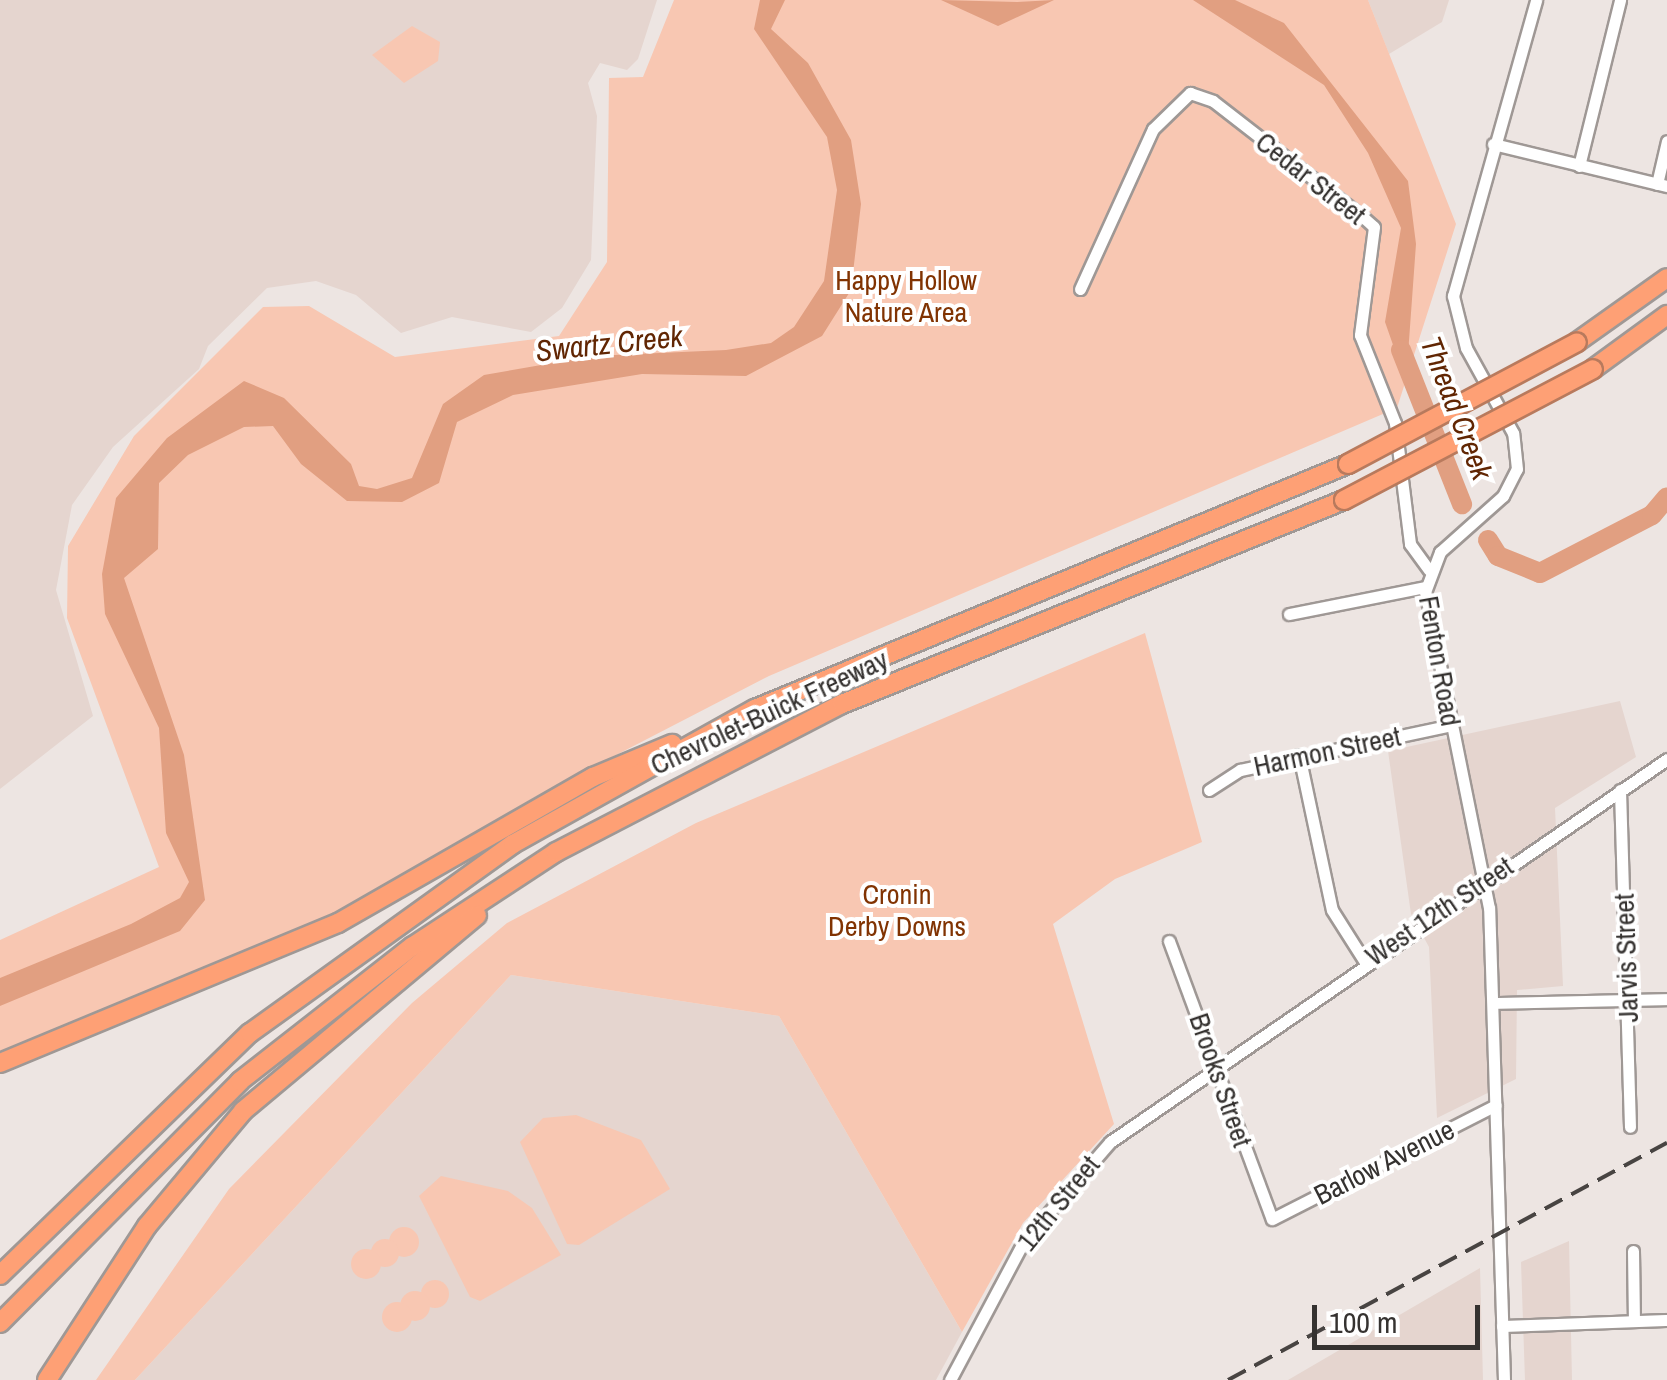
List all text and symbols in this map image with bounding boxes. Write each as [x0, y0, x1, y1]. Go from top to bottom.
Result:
street label: Cedar Street [1249, 125, 1373, 231]
park label: Happy Hollow Nature Area [835, 263, 977, 329]
water label: Swartz Creek [534, 317, 684, 369]
water label: Thread Creek [1413, 331, 1501, 485]
street label: Fenton Road [1412, 593, 1468, 729]
street label: Chevrolet-Buick Freeway [645, 642, 893, 782]
street label: Harmon Street [1250, 719, 1404, 783]
street label: West 12th Street [1359, 849, 1519, 973]
park label: Cronin Derby Downs [828, 877, 966, 943]
street label: Jarvis Street [1607, 893, 1645, 1023]
street label: Brooks Street [1182, 1009, 1260, 1151]
street label: Barlow Avenue [1308, 1112, 1460, 1212]
street label: 12th Street [1010, 1149, 1106, 1257]
scale bar [1317, 1285, 1484, 1347]
text: 100 m [1329, 1302, 1397, 1342]

